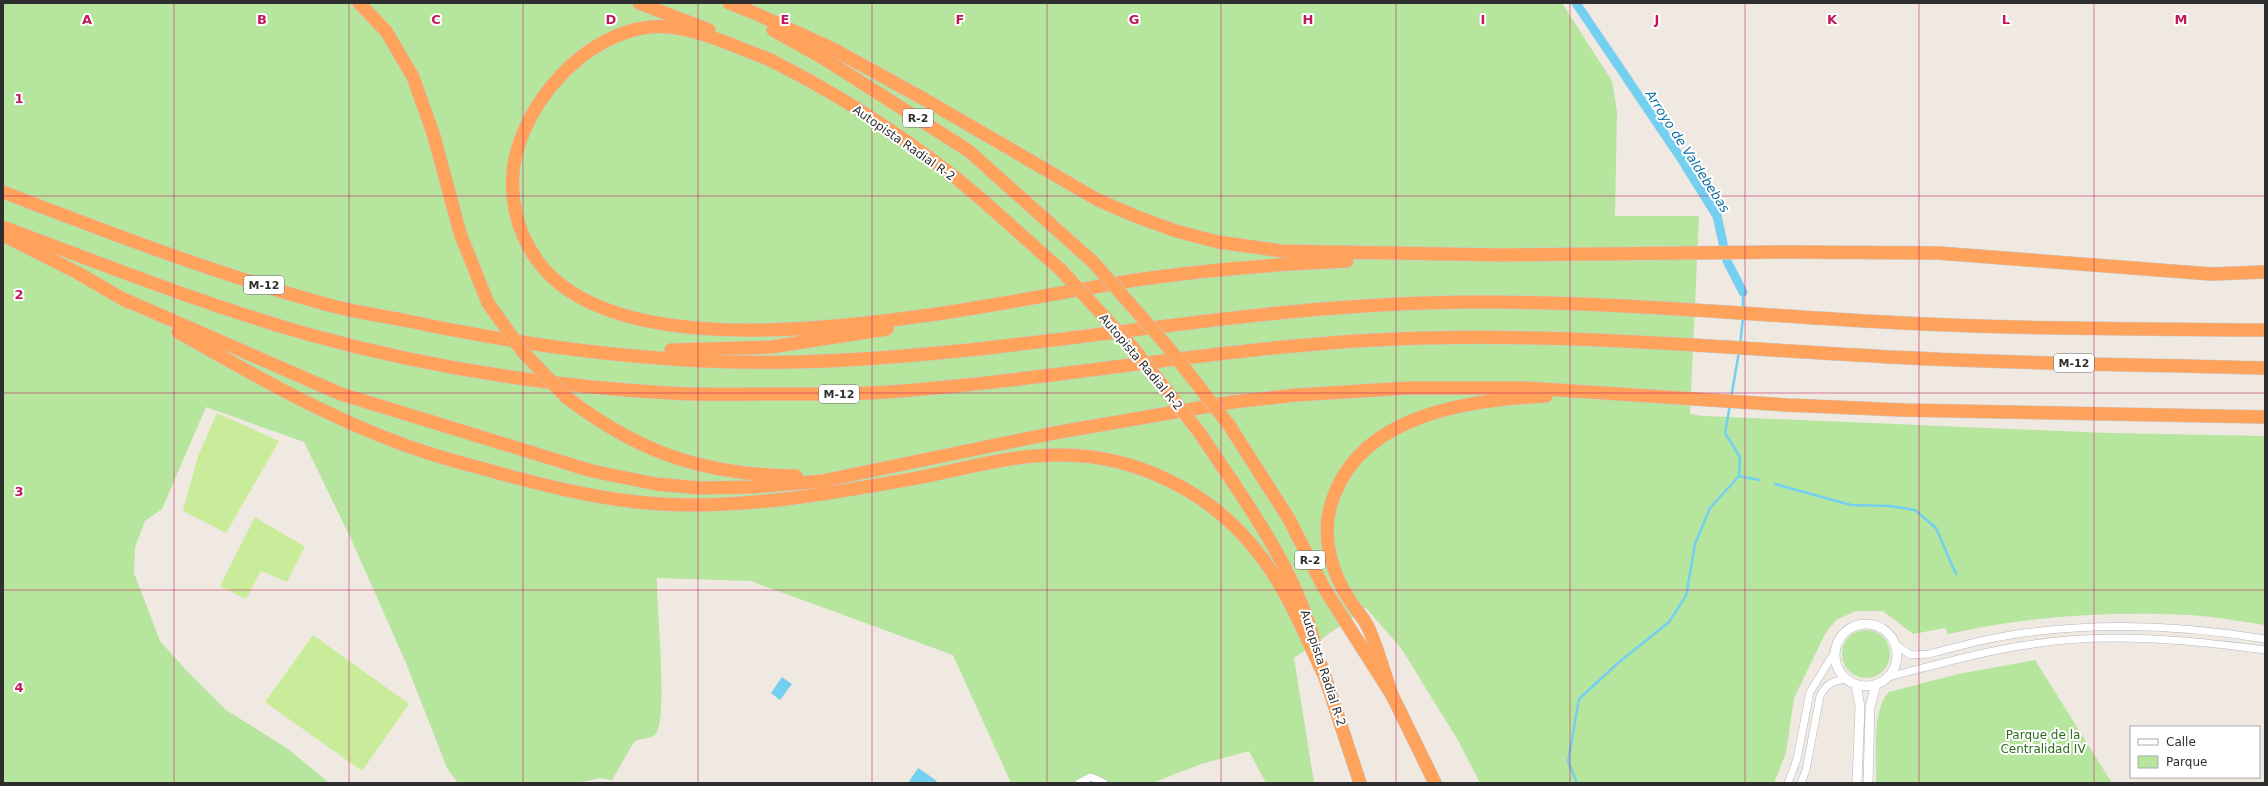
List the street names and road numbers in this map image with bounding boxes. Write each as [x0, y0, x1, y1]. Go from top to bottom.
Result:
street label: Autopista Radial R-2 [850, 102, 958, 184]
road number: R-2 [903, 109, 933, 127]
road number: M-12 [244, 276, 284, 294]
street label: Autopista Radial R-2 [1097, 311, 1185, 413]
road number: M-12 [2054, 354, 2094, 372]
road number: M-12 [819, 385, 859, 403]
road number: R-2 [1295, 551, 1325, 569]
street label: Autopista Radial R-2 [1298, 608, 1348, 728]

